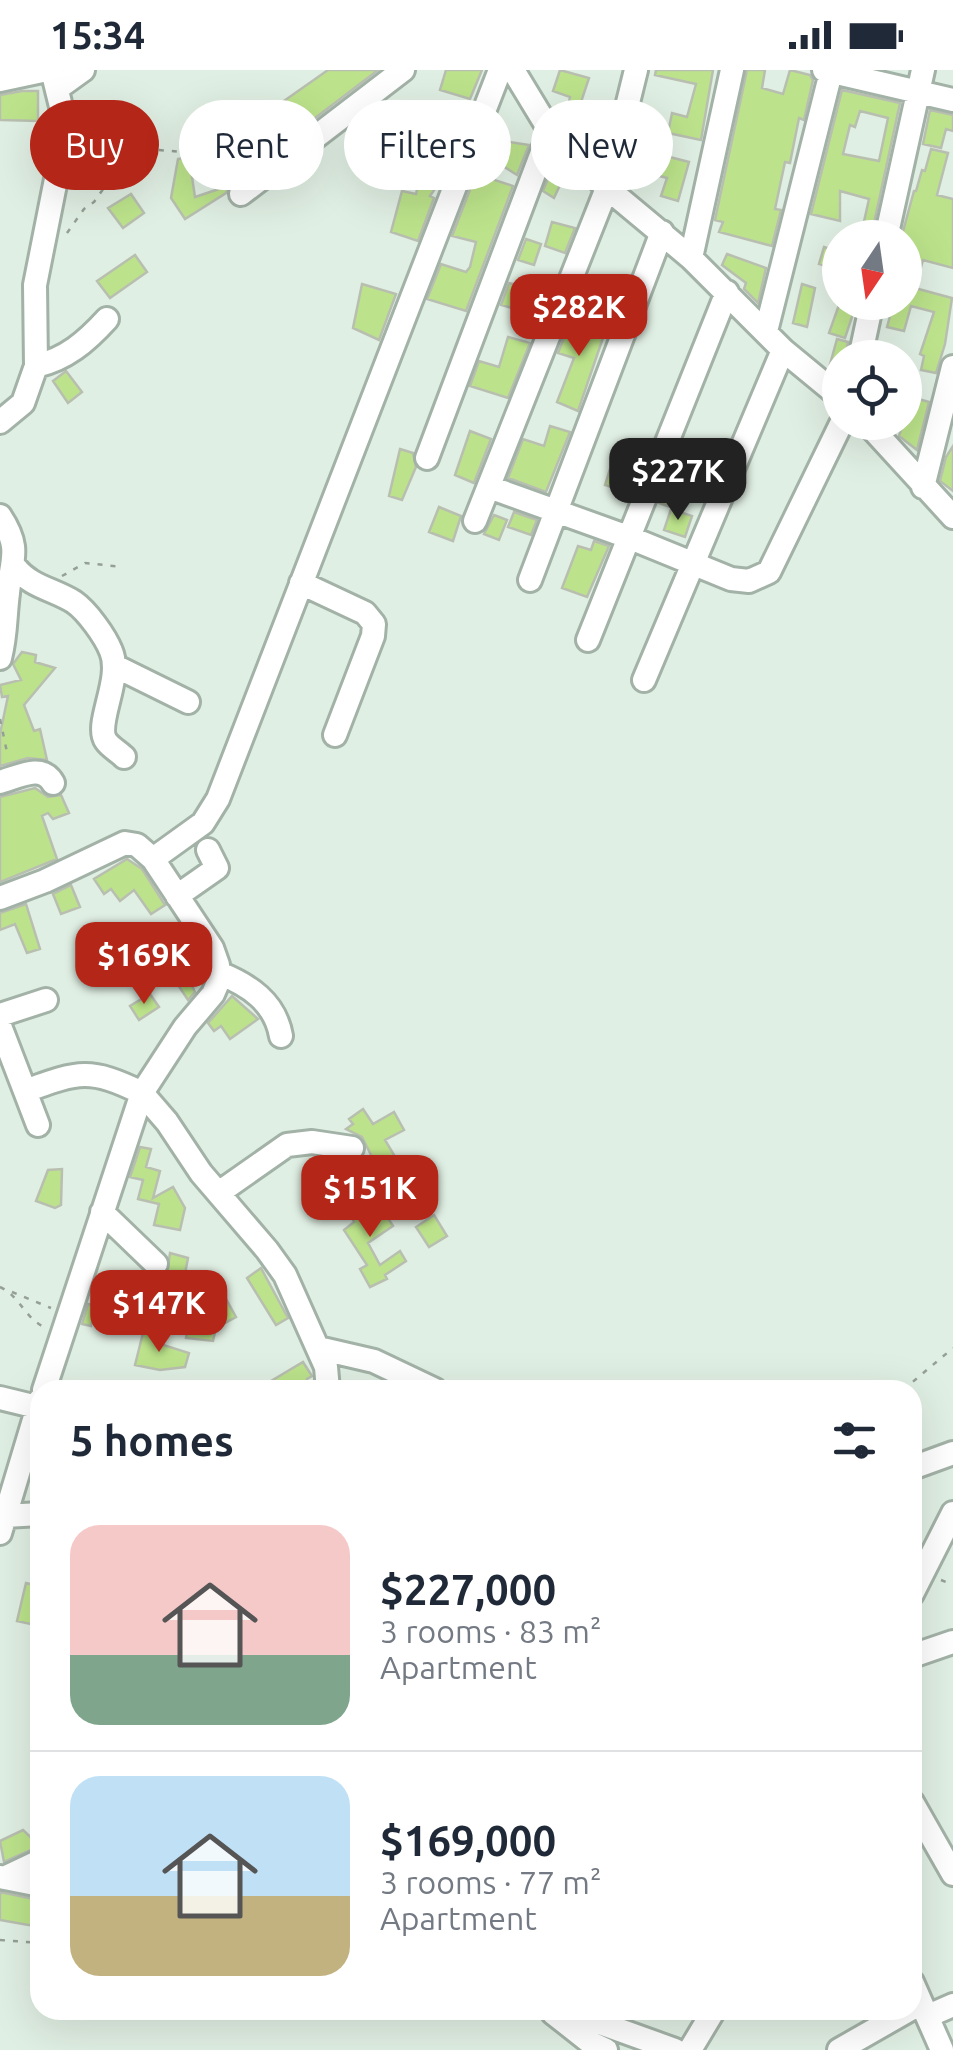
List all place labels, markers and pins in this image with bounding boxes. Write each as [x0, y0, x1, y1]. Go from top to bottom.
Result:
pin: $282K [509, 274, 649, 359]
pin: $227K [608, 438, 748, 523]
pin: $169K [74, 922, 214, 1007]
pin: $151K [300, 1155, 440, 1240]
pin: $147K [89, 1270, 229, 1355]

